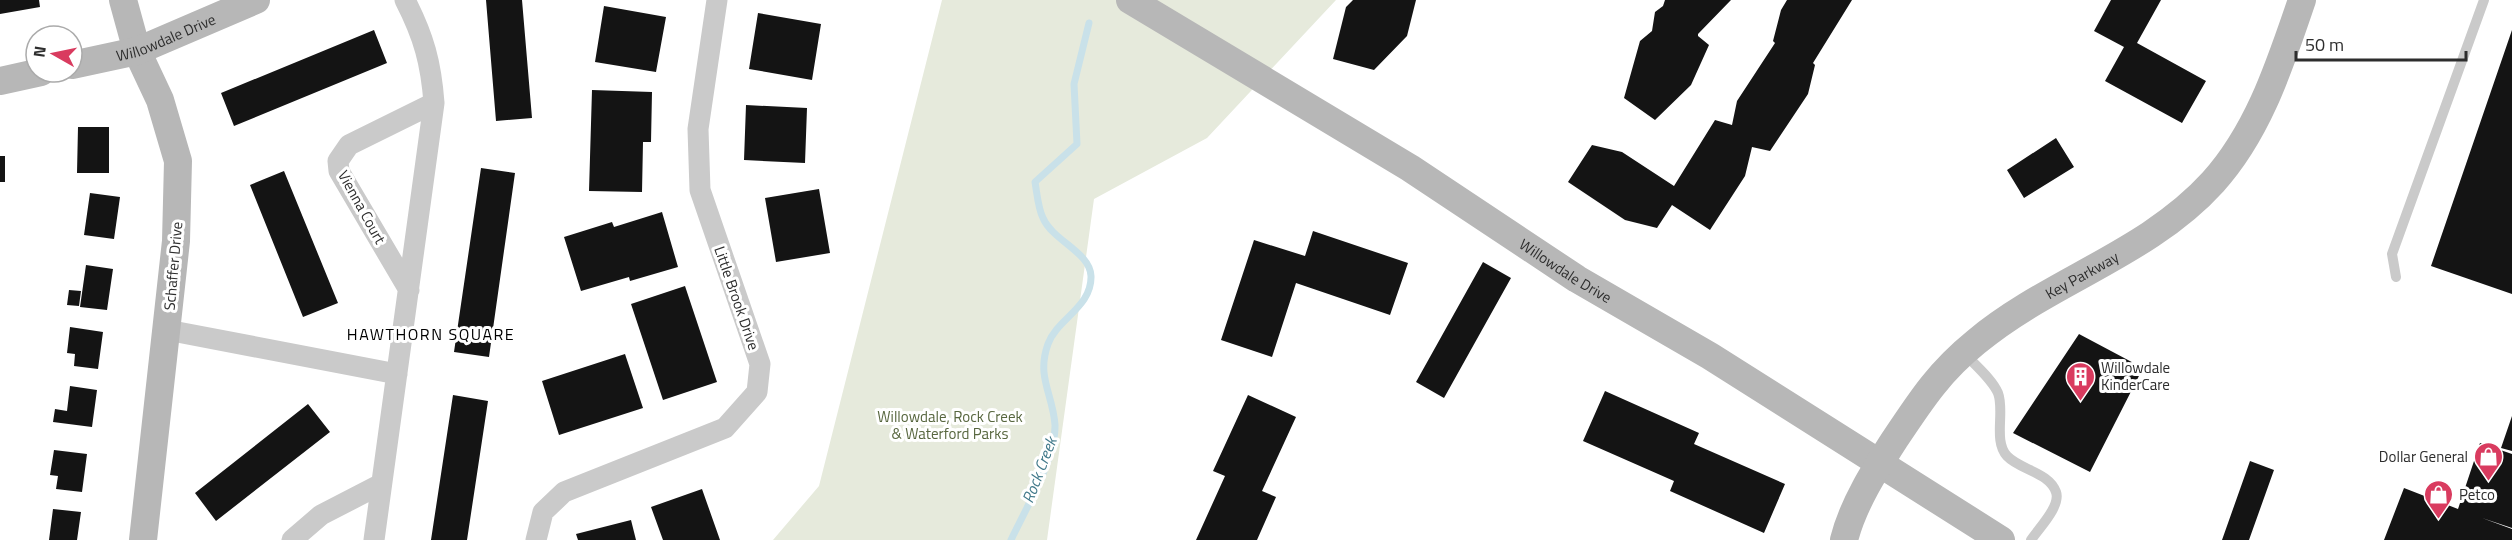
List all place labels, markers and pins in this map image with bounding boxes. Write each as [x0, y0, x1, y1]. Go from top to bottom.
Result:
place label: Willowdale KinderCare [2101, 356, 2170, 396]
building icon: Willowdale KinderCare [2064, 360, 2096, 402]
shop icon: Dollar General [2473, 440, 2505, 482]
place label: Dollar General [2379, 445, 2468, 468]
shop icon: Petco [2422, 478, 2454, 520]
place label: Petco [2459, 483, 2495, 506]

